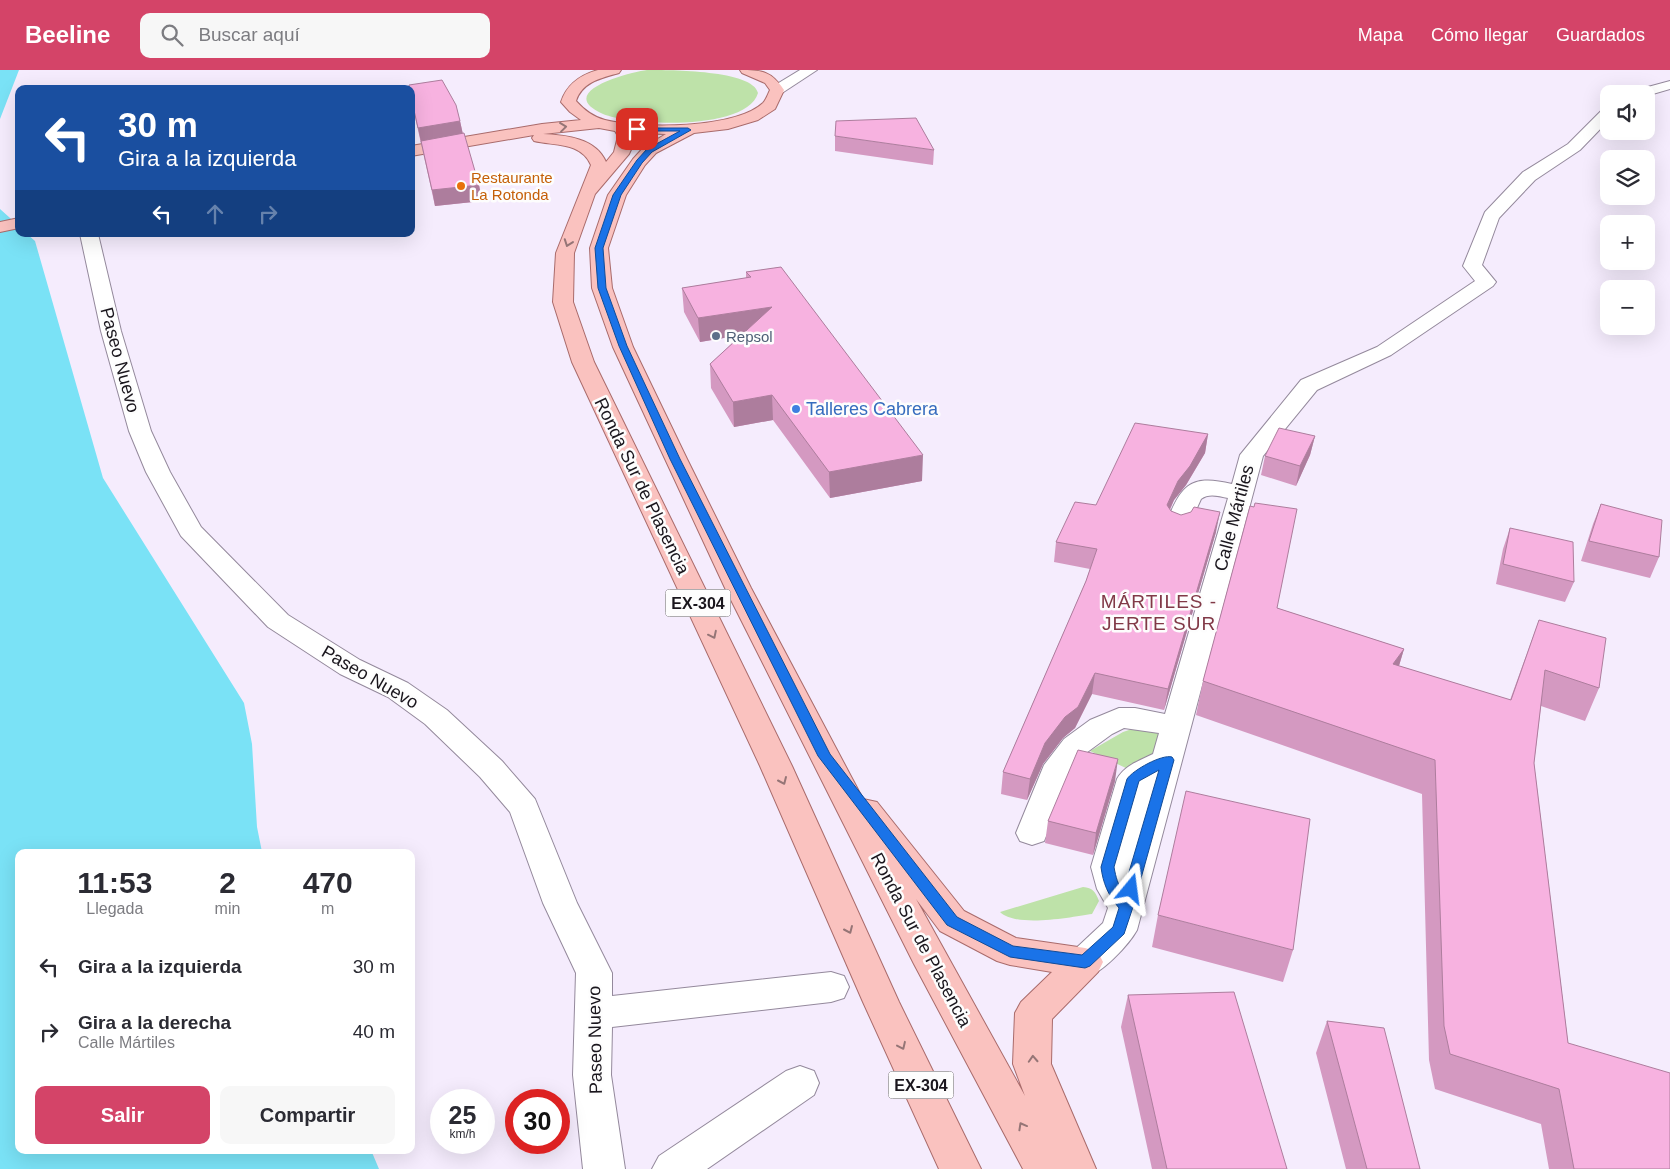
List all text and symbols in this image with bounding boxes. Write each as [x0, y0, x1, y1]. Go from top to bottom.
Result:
search box [140, 13, 490, 58]
text: Beeline [25, 21, 110, 48]
icon: search [158, 21, 186, 49]
text: Buscar aquí [198, 24, 300, 45]
text: Mapa [1358, 25, 1403, 45]
text: Cómo llegar [1431, 25, 1528, 45]
text: Guardados [1556, 25, 1645, 45]
map controls [1600, 85, 1655, 335]
button: sound [1600, 85, 1655, 140]
icon: left [35, 105, 100, 170]
text: 30 m [118, 105, 198, 144]
pin [616, 108, 658, 150]
icon: arrive [623, 115, 651, 143]
one-way arrow [559, 122, 567, 132]
text: Gira a la izquierda [118, 146, 297, 171]
button: layers [1600, 150, 1655, 205]
place label: Restaurante La Rotonda [471, 169, 553, 203]
marker: Restaurante La Rotonda [455, 180, 467, 192]
icon: left [148, 200, 176, 228]
icon: ahead [201, 200, 229, 228]
icon: right [254, 200, 282, 228]
button: + [1600, 215, 1655, 270]
one-way arrow [564, 238, 575, 247]
button: − [1600, 280, 1655, 335]
street label: Paseo Nuevo [96, 305, 144, 415]
place label: Repsol [726, 328, 773, 345]
marker: Repsol [710, 330, 722, 342]
street label: Ronda Sur de Plasencia [590, 394, 694, 579]
place label: Talleres Cabrera [806, 399, 939, 419]
marker: Talleres Cabrera [790, 403, 802, 415]
street label: Calle Mártiles [1210, 463, 1258, 573]
road number: EX-304 [666, 590, 730, 616]
district label: MÁRTILES - JERTE SUR [1101, 591, 1217, 634]
one-way arrow [707, 630, 718, 639]
street label: Paseo Nuevo [318, 641, 422, 713]
one-way arrow [777, 776, 788, 785]
street label: Ronda Sur de Plasencia [867, 850, 976, 1031]
position arrow [1104, 862, 1156, 914]
text: 11:53 [77, 866, 152, 899]
text: 2 [219, 866, 236, 899]
text: 470 [303, 866, 353, 899]
text: Llegada [86, 900, 143, 917]
text: min [215, 900, 240, 917]
text: m [321, 900, 334, 917]
one-way arrow [843, 925, 854, 934]
icon: left [35, 953, 63, 981]
text: Gira a la izquierda [78, 956, 242, 977]
text: 30 m [353, 956, 395, 977]
street label: Paseo Nuevo [584, 986, 606, 1094]
text: Gira a la derecha [78, 1012, 231, 1033]
icon: right [35, 1018, 63, 1046]
text: 40 m [353, 1021, 395, 1042]
text: Calle Mártiles [78, 1034, 175, 1051]
one-way arrow [896, 1041, 906, 1050]
one-way arrow [1027, 1054, 1038, 1062]
road number: EX-304 [888, 1072, 954, 1098]
button: Salir [35, 1086, 210, 1144]
button: Compartir [220, 1086, 395, 1144]
speed limit sign: 30 [505, 1089, 570, 1154]
text: 25 [449, 1101, 476, 1129]
one-way arrow [1018, 1123, 1028, 1132]
text: km/h [449, 1127, 476, 1141]

